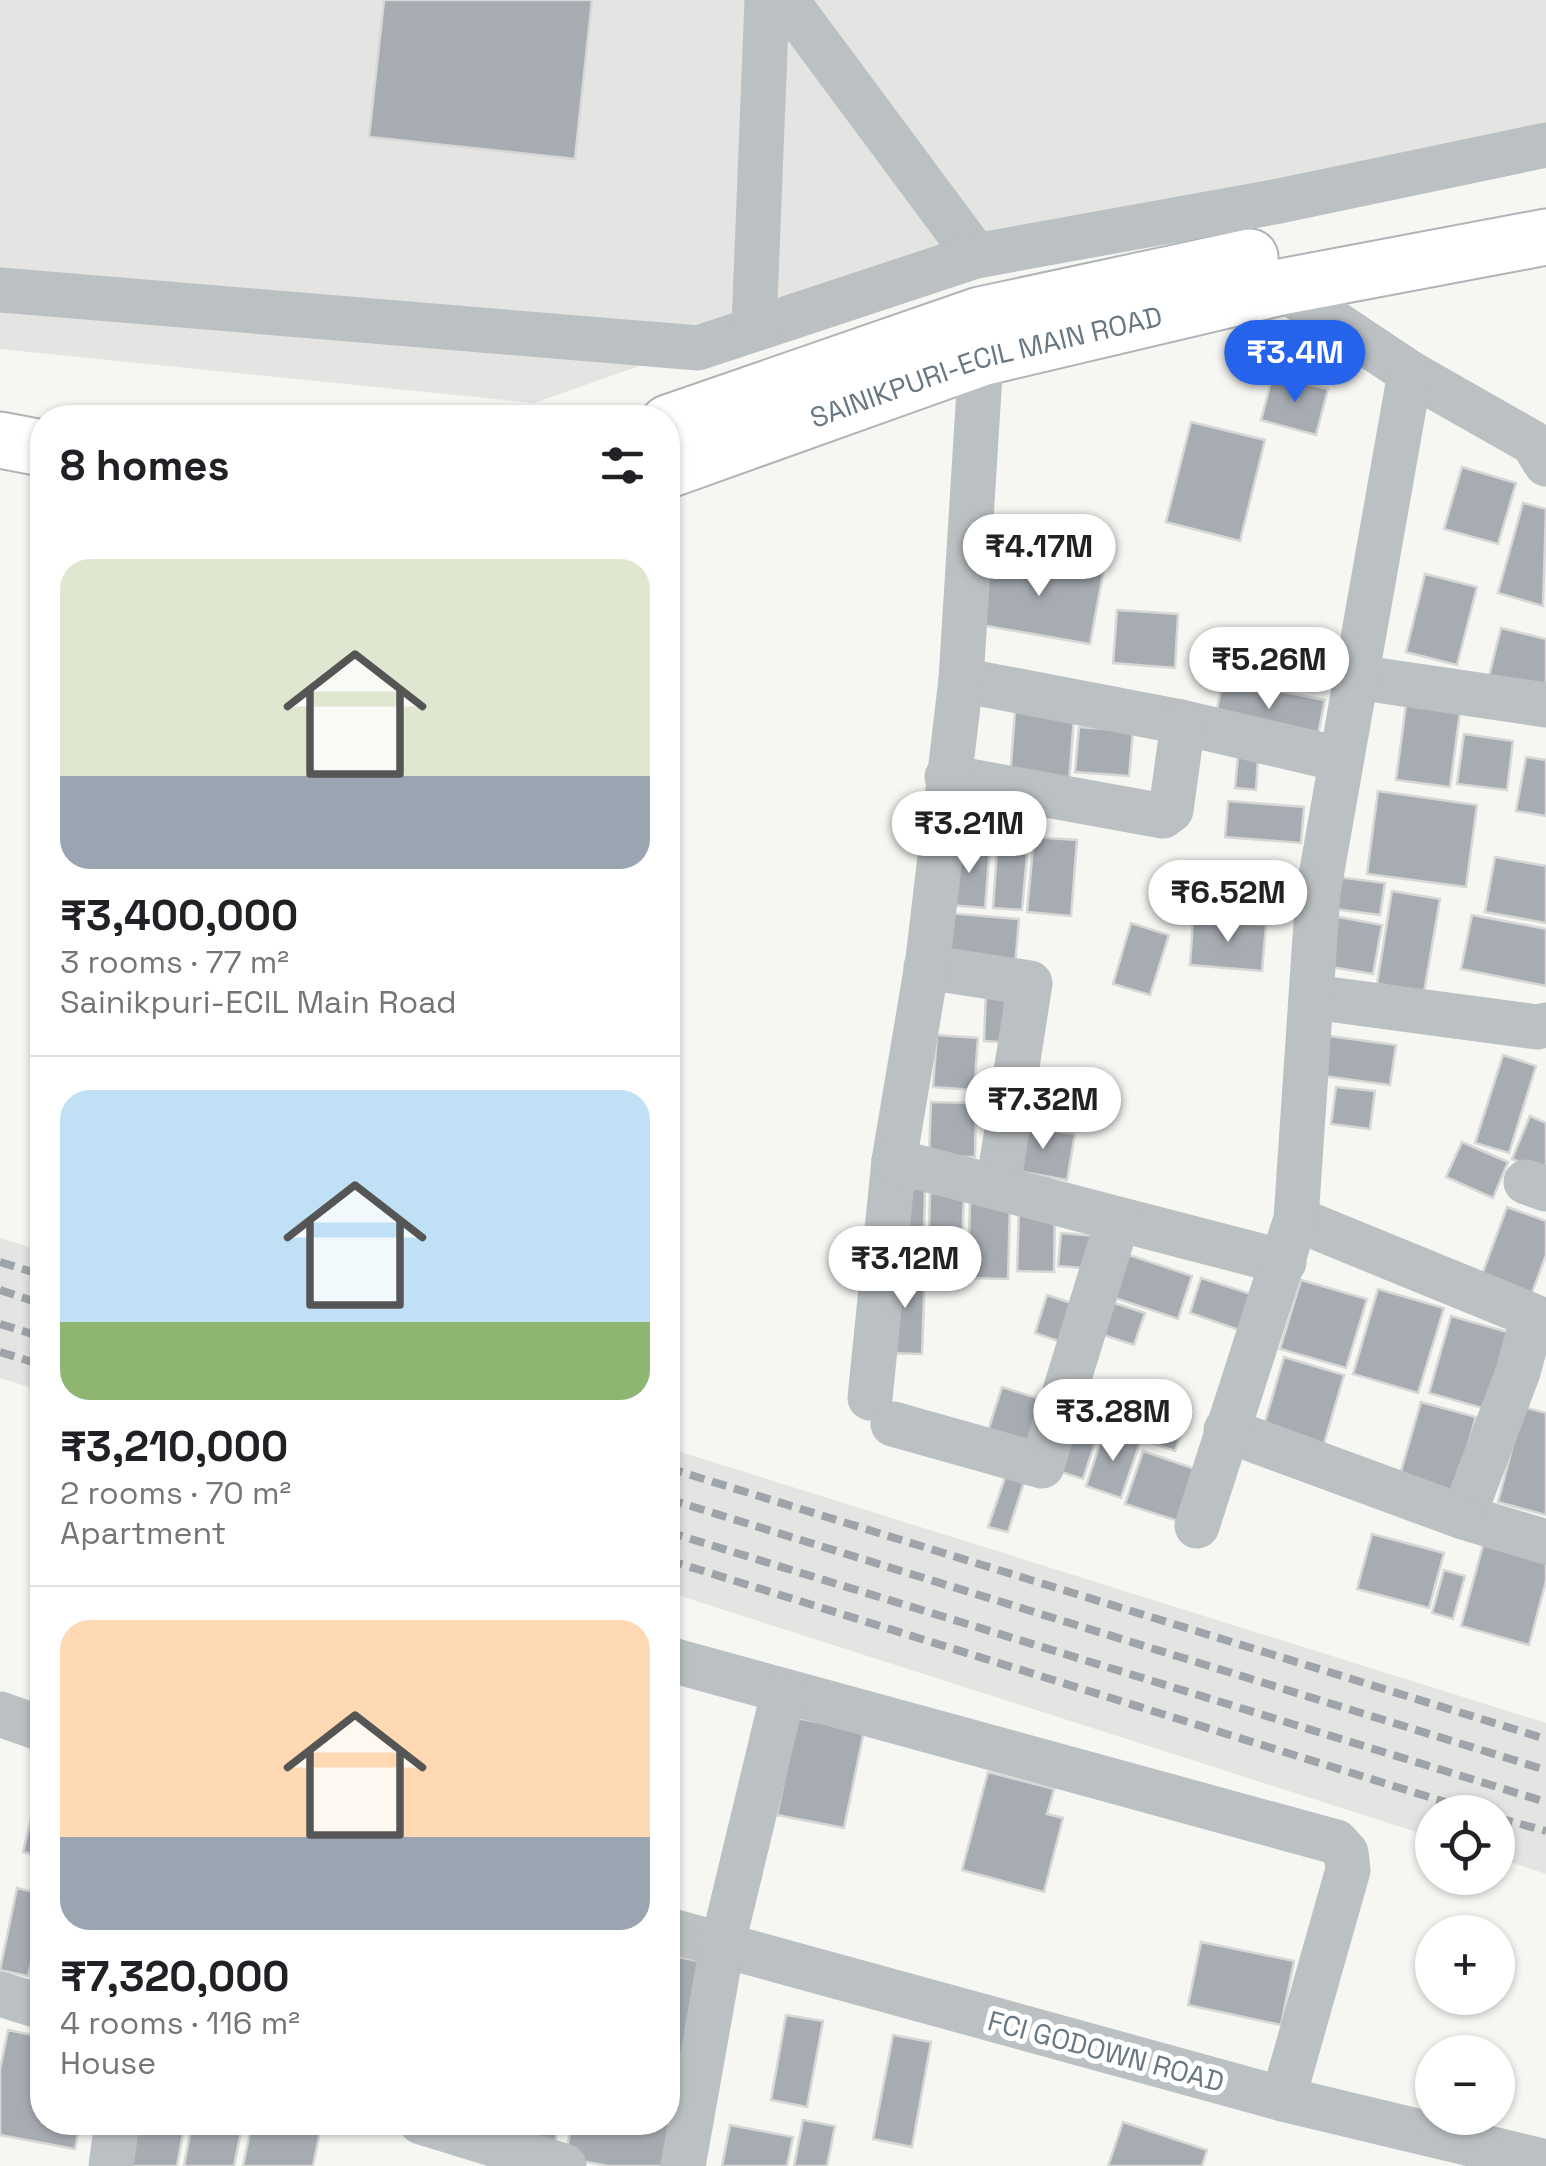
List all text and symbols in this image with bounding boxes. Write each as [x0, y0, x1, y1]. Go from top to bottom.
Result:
street label: SAINIKPURI-ECIL MAIN ROAD [805, 298, 1166, 436]
pin: ₹3.4M [1225, 320, 1365, 405]
text: ₹3.4M [1246, 332, 1344, 372]
icon: filters [595, 438, 650, 493]
text: 8 homes [60, 439, 230, 492]
pin: ₹4.17M [958, 514, 1120, 599]
text: ₹4.17M [985, 526, 1093, 566]
icon: home [265, 624, 445, 804]
pin: ₹5.26M [1188, 627, 1350, 712]
text: ₹5.26M [1211, 639, 1327, 679]
pin: ₹3.21M [888, 791, 1050, 876]
text: ₹3.21M [914, 803, 1024, 843]
pin: ₹6.52M [1147, 860, 1309, 945]
text: ₹6.52M [1170, 872, 1286, 912]
text: ₹3,400,000 [60, 889, 298, 942]
text: 3 rooms · 77 m² [60, 942, 289, 982]
text: Sainikpuri-ECIL Main Road [60, 982, 457, 1022]
pin: ₹7.32M [962, 1067, 1124, 1152]
text: ₹7.32M [987, 1079, 1099, 1119]
icon: home [265, 1155, 445, 1335]
pin: ₹3.12M [824, 1226, 986, 1311]
text: ₹3.12M [851, 1238, 959, 1278]
pin: ₹3.28M [1032, 1379, 1194, 1464]
text: ₹3.28M [1055, 1391, 1171, 1431]
text: ₹3,210,000 [60, 1420, 288, 1473]
text: 2 rooms · 70 m² [60, 1473, 291, 1513]
text: Apartment [60, 1513, 226, 1553]
icon: home [265, 1685, 445, 1865]
map controls [1415, 1795, 1515, 2135]
button: locate [1415, 1795, 1515, 1895]
button: + [1415, 1915, 1515, 2015]
text: ₹7,320,000 [60, 1950, 290, 2003]
street label: FCI GODOWN ROAD [984, 2002, 1228, 2100]
text: 4 rooms · 116 m² [60, 2003, 300, 2043]
button: − [1415, 2035, 1515, 2135]
text: House [60, 2043, 156, 2083]

